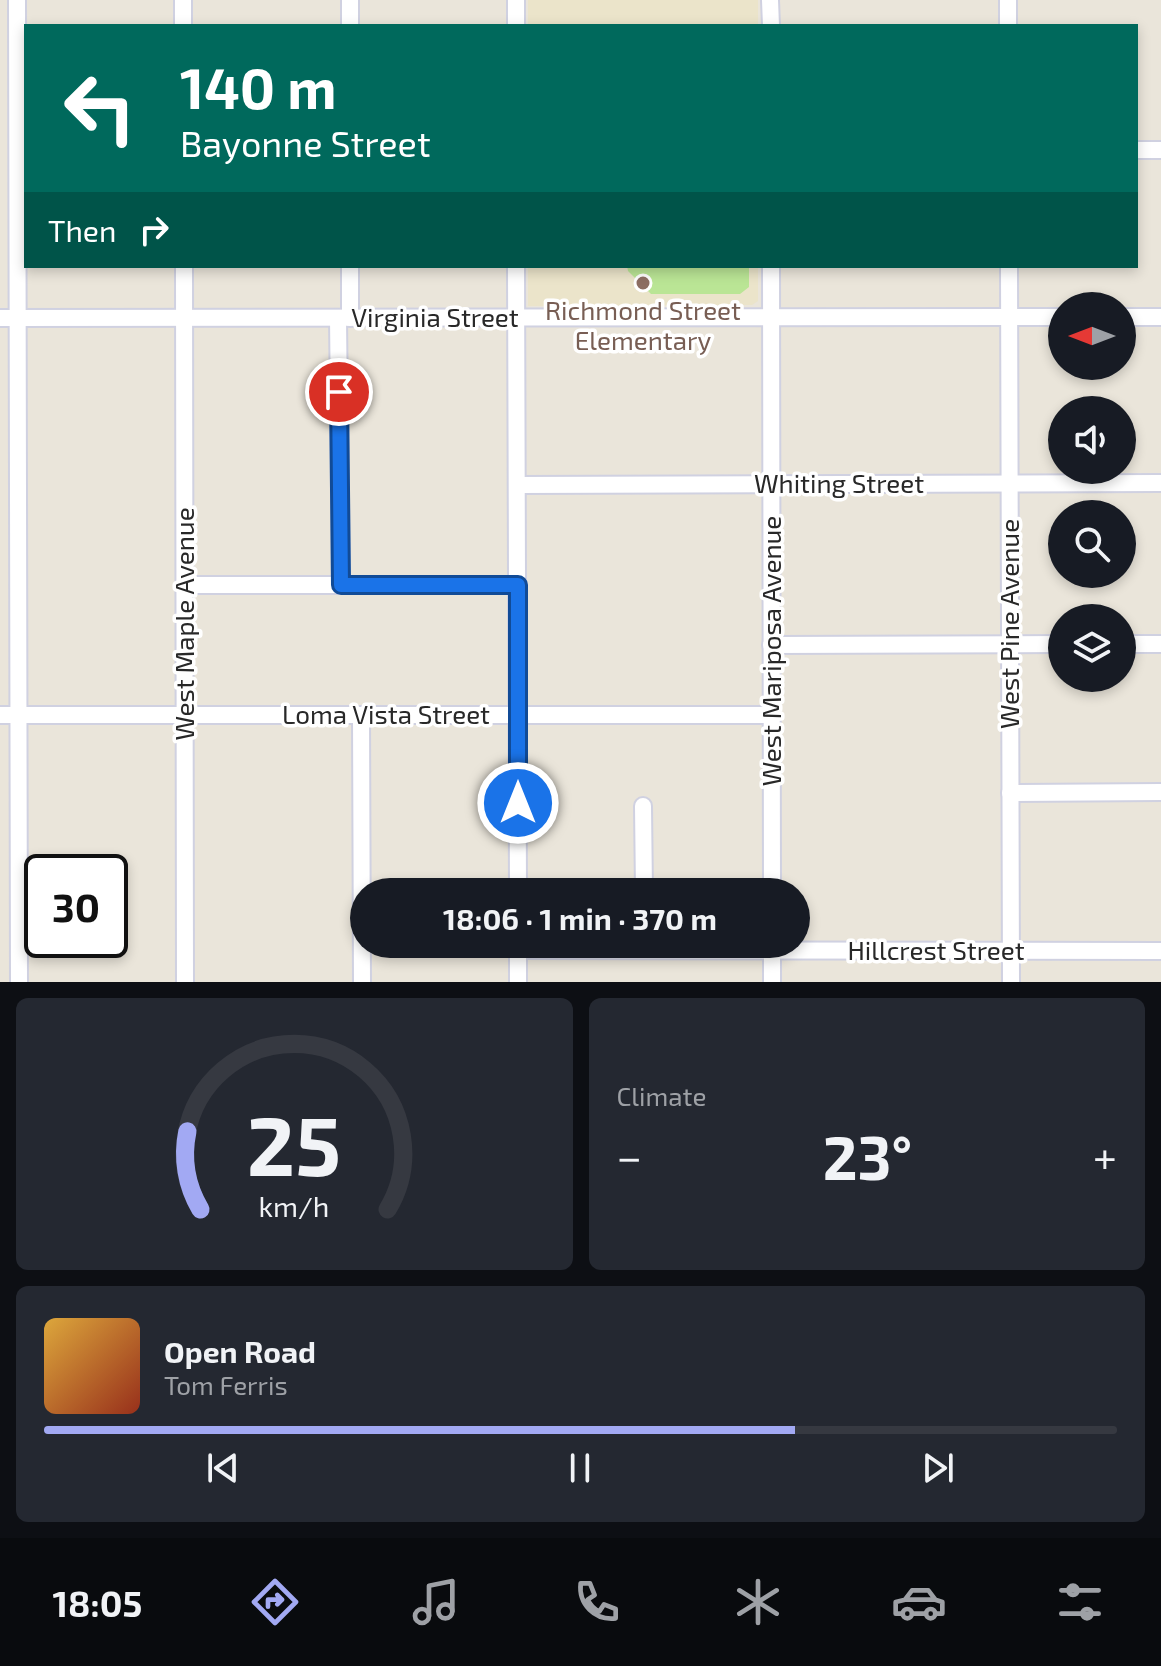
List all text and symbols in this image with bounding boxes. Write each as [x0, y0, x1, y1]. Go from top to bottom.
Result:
text: 140 m [180, 53, 337, 120]
icon: left [48, 56, 152, 160]
text: Bayonne Street [180, 121, 431, 164]
icon: right [132, 208, 176, 252]
text: Then [48, 212, 116, 248]
marker: Richmond Street Elementary [634, 274, 652, 292]
north arrow [1048, 292, 1136, 380]
map controls [1048, 292, 1136, 692]
place label: Richmond Street Elementary [545, 294, 741, 355]
street label: Virginia Street [351, 301, 519, 332]
pin [305, 358, 373, 426]
icon: arrive [317, 370, 361, 414]
button: sound [1048, 396, 1136, 484]
street label: Whiting Street [754, 467, 924, 498]
button: search [1048, 500, 1136, 588]
street label: West Maple Avenue [168, 507, 199, 741]
street label: West Mariposa Avenue [755, 516, 786, 786]
street label: West Pine Avenue [993, 519, 1024, 729]
button: layers [1048, 604, 1136, 692]
street label: Loma Vista Street [282, 698, 490, 729]
position arrow [476, 761, 560, 845]
speed limit sign: 30 [24, 854, 128, 958]
text: 18:06 · 1 min · 370 m [443, 900, 717, 936]
street label: Hillcrest Street [847, 934, 1025, 965]
text: Climate [617, 1080, 706, 1111]
text: 25 [247, 1093, 341, 1193]
text: 23° [823, 1120, 912, 1192]
text: − [617, 1129, 642, 1182]
text: + [1093, 1129, 1117, 1182]
text: km/h [259, 1188, 330, 1223]
text: Open Road [164, 1333, 316, 1369]
text: Tom Ferris [164, 1369, 288, 1400]
icon: previous [201, 1446, 245, 1490]
icon: pause [558, 1446, 602, 1490]
icon: next [916, 1446, 960, 1490]
icon: directions [247, 1574, 303, 1630]
icon: music [408, 1574, 464, 1630]
icon: phone [569, 1574, 625, 1630]
icon: climate [730, 1574, 786, 1630]
icon: car [891, 1574, 947, 1630]
icon: filters [1052, 1574, 1108, 1630]
text: 18:05 [53, 1581, 142, 1624]

